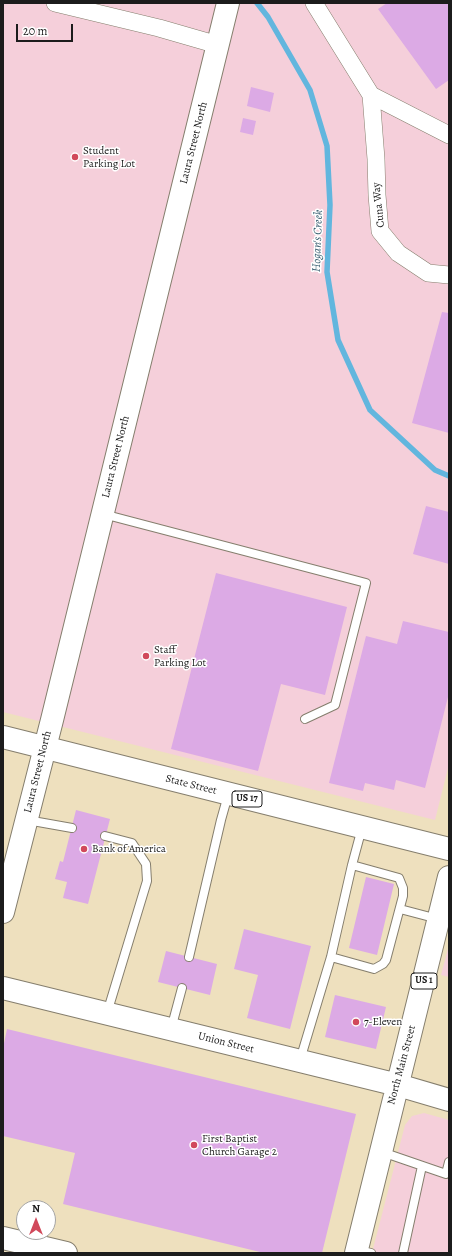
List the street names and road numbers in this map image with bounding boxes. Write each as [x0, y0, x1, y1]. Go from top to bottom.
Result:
street label: Laura Street North [177, 101, 211, 185]
street label: Cuna Way [370, 182, 388, 228]
street label: Laura Street North [99, 415, 133, 499]
street label: Laura Street North [21, 730, 55, 814]
street label: State Street [164, 772, 218, 798]
road number: US 17 [232, 791, 262, 807]
road number: US 1 [411, 973, 437, 989]
street label: North Main Street [385, 1024, 419, 1106]
street label: Union Street [197, 1030, 255, 1056]

